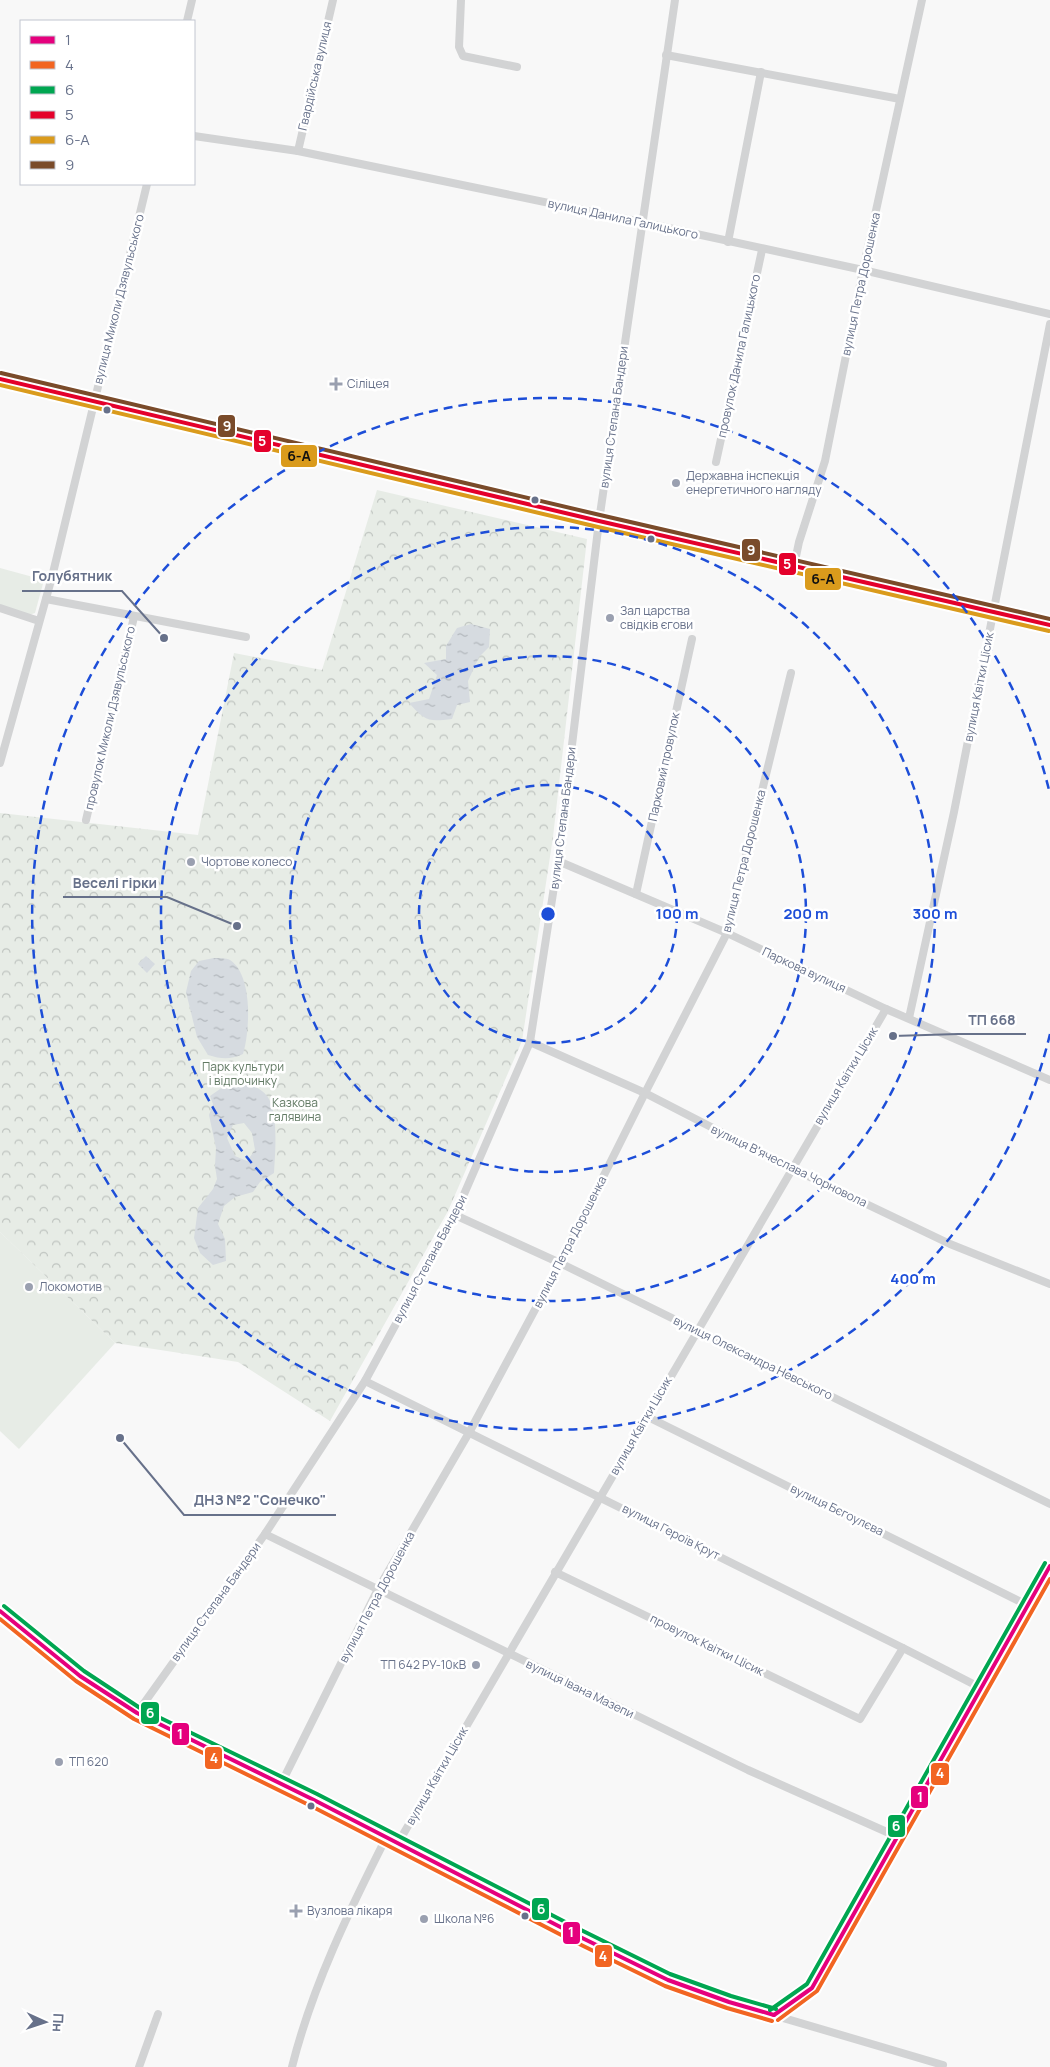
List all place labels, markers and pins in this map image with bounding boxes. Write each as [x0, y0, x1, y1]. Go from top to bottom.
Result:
place label: Сіліцея [347, 375, 389, 392]
marker: Сіліцея [329, 377, 343, 391]
unlabelled marker [102, 405, 112, 415]
place label: Державна інспекція енергетичного нагляду [686, 467, 822, 498]
marker: Державна інспекція енергетичного нагляду [670, 477, 682, 489]
unlabelled marker [530, 495, 540, 505]
unlabelled marker [646, 534, 656, 544]
callout: Голубятник [22, 562, 122, 591]
place label: Зал царства свідків єгови [620, 602, 693, 633]
marker: Зал царства свідків єгови [604, 612, 616, 624]
place label: Чортове колесо [201, 853, 292, 870]
marker: Чортове колесо [185, 856, 197, 868]
callout: Веселі гірки [63, 868, 167, 897]
centre of rings [539, 905, 557, 923]
callout: ТП 668 [958, 1005, 1026, 1034]
place label: Локомотив [39, 1278, 103, 1295]
marker: Локомотив [23, 1281, 35, 1293]
callout: ДНЗ №2 "Сонечко" [184, 1486, 336, 1515]
place label: ТП 642 РУ-10кВ [381, 1656, 466, 1673]
marker: ТП 642 РУ-10кВ [470, 1659, 482, 1671]
place label: ТП 620 [69, 1753, 108, 1770]
marker: ТП 620 [53, 1756, 65, 1768]
unlabelled marker [306, 1801, 316, 1811]
place label: Вузлова лікаря [307, 1902, 392, 1919]
marker: Вузлова лікаря [289, 1904, 303, 1918]
place label: Школа №6 [434, 1910, 495, 1927]
unlabelled marker [520, 1911, 530, 1921]
marker: Школа №6 [418, 1913, 430, 1925]

